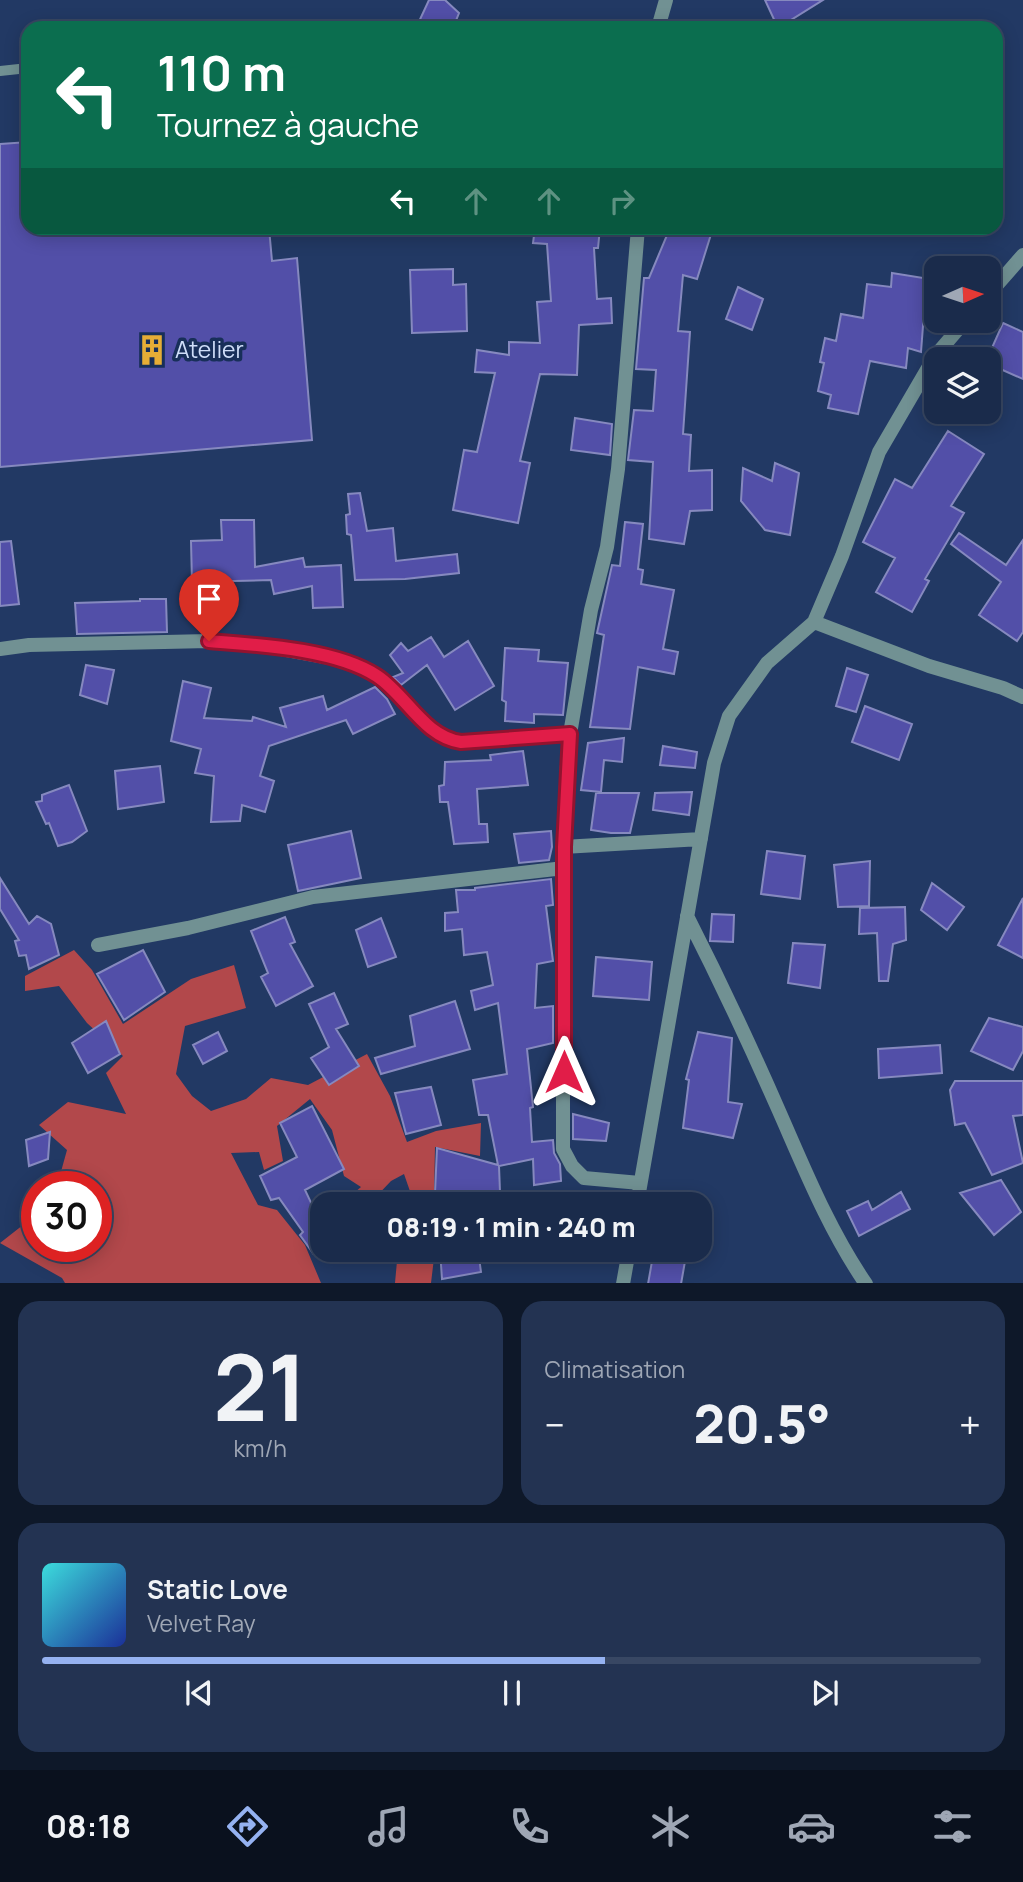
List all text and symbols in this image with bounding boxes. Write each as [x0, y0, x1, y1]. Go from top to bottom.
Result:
text: 110 m [157, 39, 286, 106]
icon: left [42, 49, 133, 140]
text: Tournez à gauche [157, 103, 419, 147]
icon: left [384, 182, 422, 220]
icon: ahead [457, 182, 495, 220]
icon: ahead [530, 182, 568, 220]
icon: right [603, 182, 641, 220]
north arrow [924, 256, 1001, 332]
map controls [924, 256, 1001, 424]
building icon: Atelier [135, 333, 169, 367]
place label: Atelier [175, 333, 244, 365]
button: layers [924, 347, 1001, 424]
pin [179, 569, 239, 641]
icon: arrive [190, 580, 228, 618]
position arrow [527, 1035, 601, 1109]
speed limit sign: 30 [21, 1171, 112, 1262]
text: 08:19 · 1 min · 240 m [386, 1209, 636, 1245]
text: 21 [213, 1324, 307, 1448]
text: Climatisation [545, 1353, 685, 1385]
text: 20.5° [693, 1388, 831, 1459]
text: − [545, 1398, 565, 1450]
text: + [959, 1398, 981, 1450]
text: km/h [234, 1432, 287, 1464]
text: Static Love [147, 1571, 288, 1607]
text: Velvet Ray [147, 1607, 256, 1639]
icon: previous [180, 1674, 218, 1712]
icon: pause [493, 1674, 531, 1712]
icon: next [806, 1674, 844, 1712]
icon: directions [223, 1802, 272, 1851]
icon: music [364, 1802, 413, 1851]
icon: phone [505, 1802, 554, 1851]
icon: climate [646, 1802, 695, 1851]
icon: car [787, 1802, 836, 1851]
icon: filters [928, 1802, 977, 1851]
text: 08:18 [46, 1804, 131, 1848]

